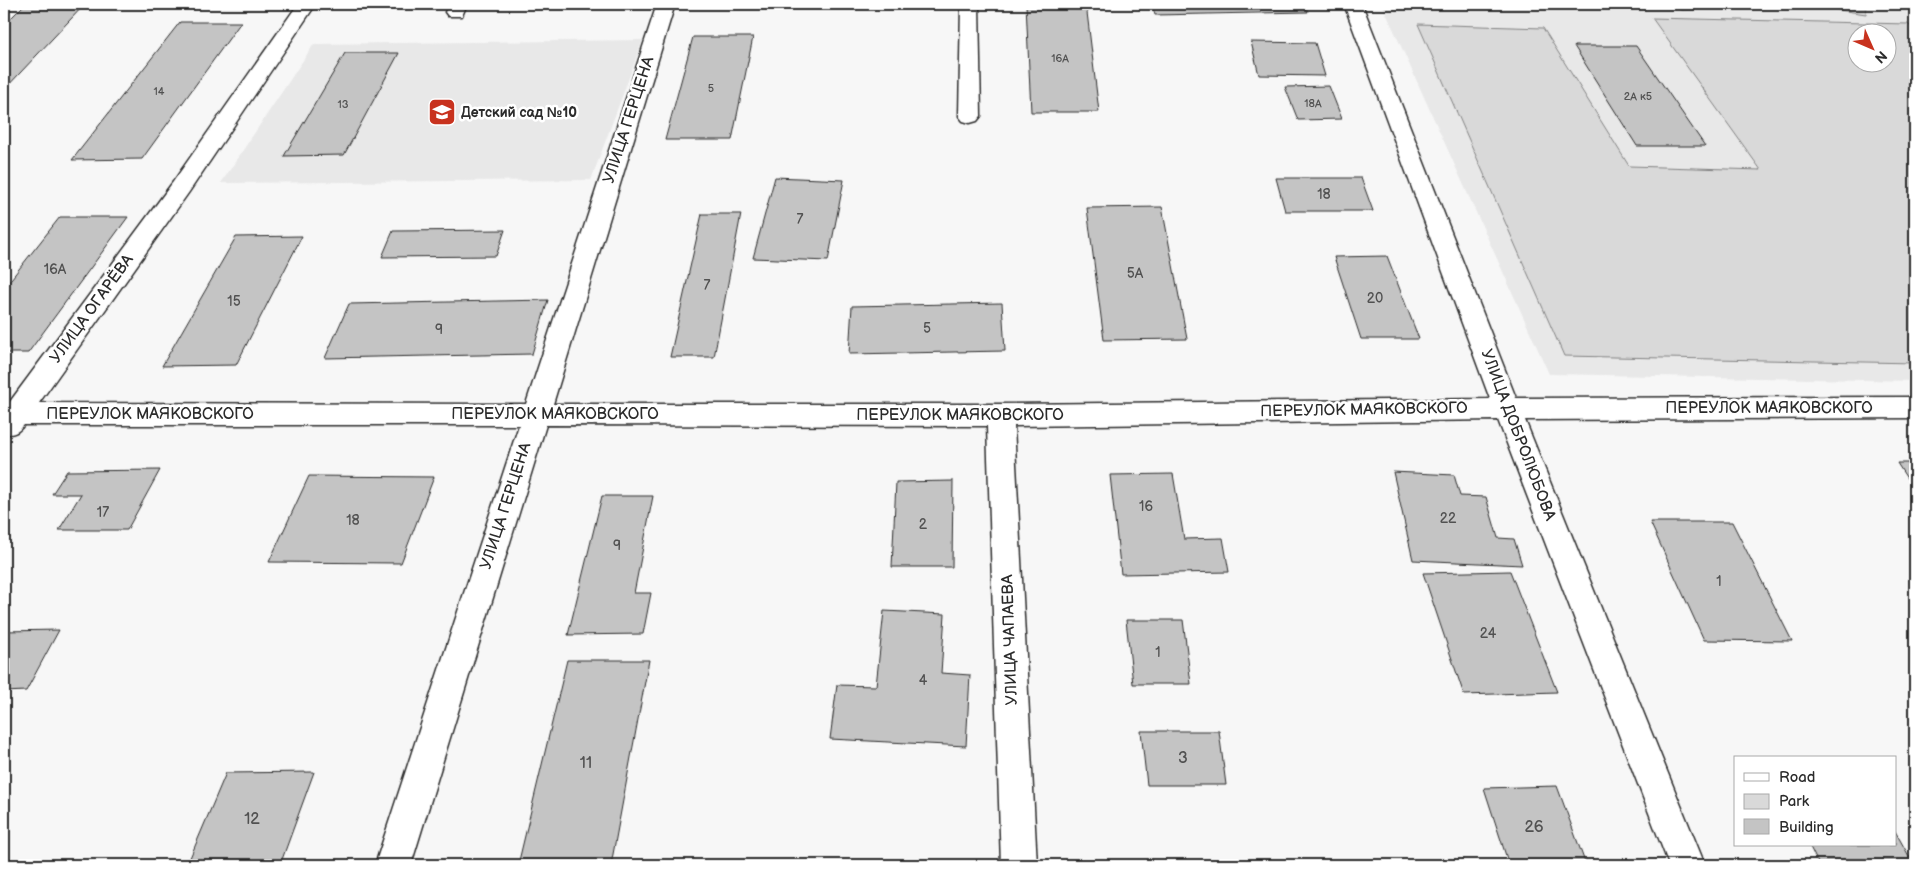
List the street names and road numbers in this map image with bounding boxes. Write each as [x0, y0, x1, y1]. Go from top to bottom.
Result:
street label: УЛИЦА ГЕРЦЕНА [600, 54, 659, 186]
street label: УЛИЦА ОГАРЁВА [45, 250, 138, 367]
street label: УЛИЦА ДОБРОЛЮБОВА [1477, 347, 1560, 524]
street label: ПЕРЕУЛОК МАЯКОВСКОГО [1260, 399, 1468, 421]
street label: ПЕРЕУЛОК МАЯКОВСКОГО [1665, 399, 1873, 418]
street label: ПЕРЕУЛОК МАЯКОВСКОГО [46, 405, 254, 424]
street label: ПЕРЕУЛОК МАЯКОВСКОГО [451, 405, 659, 424]
street label: ПЕРЕУЛОК МАЯКОВСКОГО [856, 406, 1064, 425]
street label: УЛИЦА ГЕРЦЕНА [477, 440, 536, 572]
street label: УЛИЦА ЧАПАЕВА [998, 574, 1022, 706]

